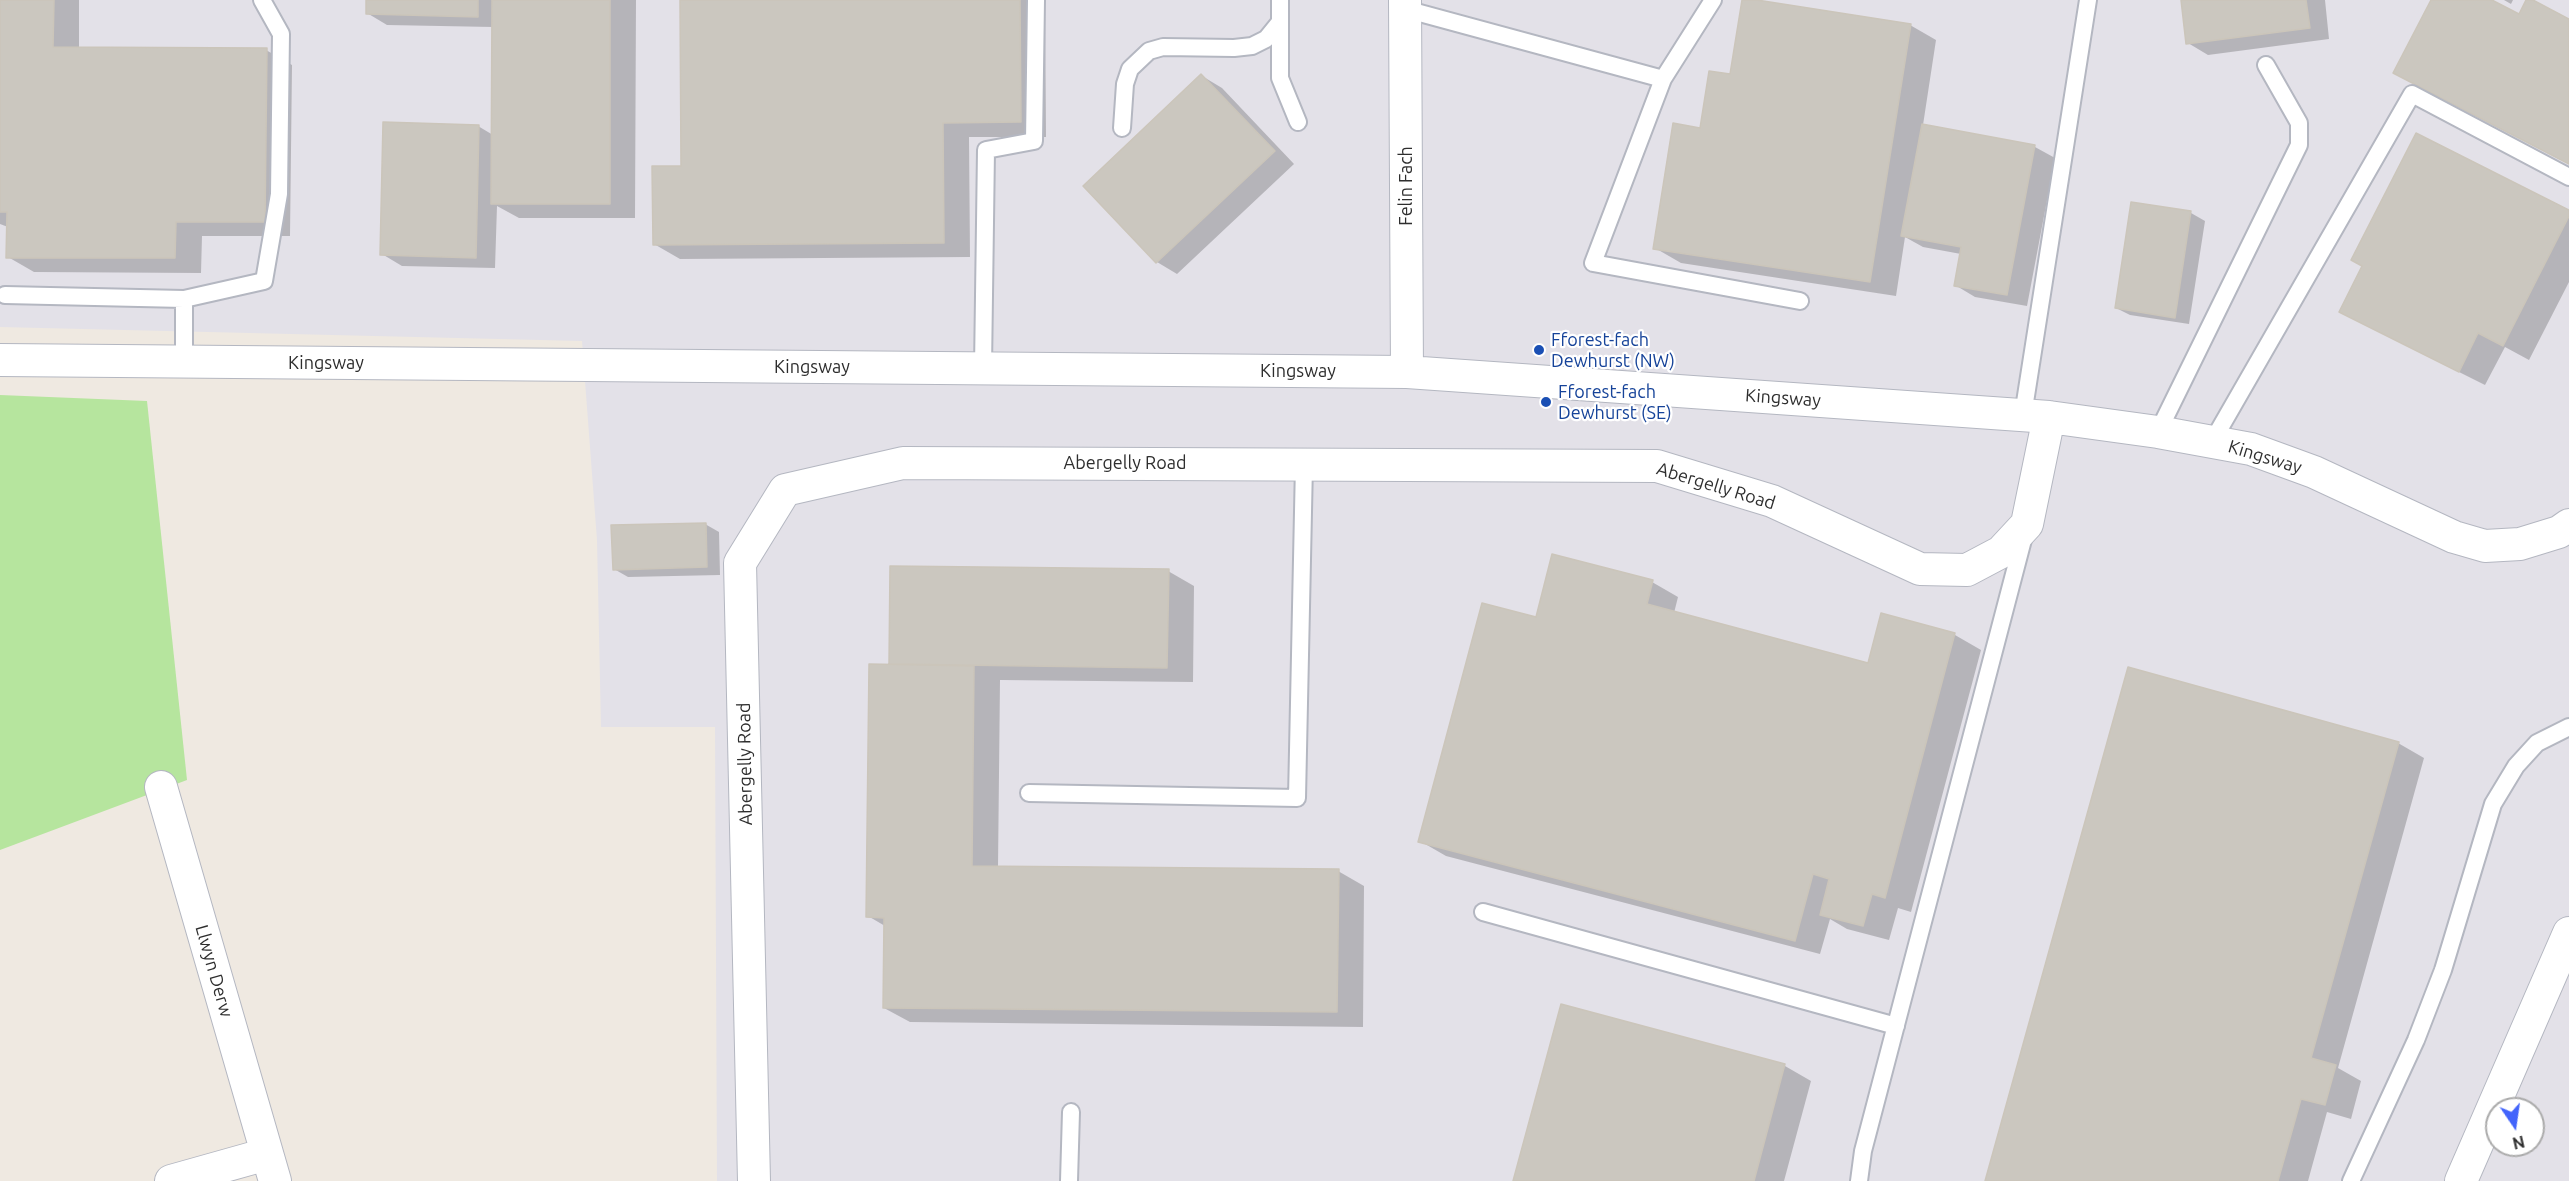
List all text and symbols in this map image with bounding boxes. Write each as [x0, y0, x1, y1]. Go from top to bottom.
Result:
street label: Felin Fach [1395, 146, 1417, 226]
place label: Fforest-fach Dewhurst (NW) [1551, 329, 1675, 372]
marker: Fforest-fach Dewhurst (NW) [1532, 343, 1546, 357]
street label: Kingsway [288, 352, 364, 374]
street label: Kingsway [774, 356, 850, 378]
street label: Kingsway [1260, 360, 1336, 382]
place label: Fforest-fach Dewhurst (SE) [1558, 381, 1672, 424]
street label: Kingsway [1744, 385, 1822, 411]
marker: Fforest-fach Dewhurst (SE) [1539, 395, 1553, 409]
street label: Kingsway [2226, 436, 2304, 478]
street label: Abergelly Road [1064, 452, 1186, 474]
street label: Abergelly Road [1654, 458, 1778, 514]
street label: Abergelly Road [733, 702, 757, 826]
street label: Llwyn Derw [191, 922, 237, 1020]
north arrow [2485, 1097, 2545, 1157]
text: N [2511, 1132, 2526, 1153]

